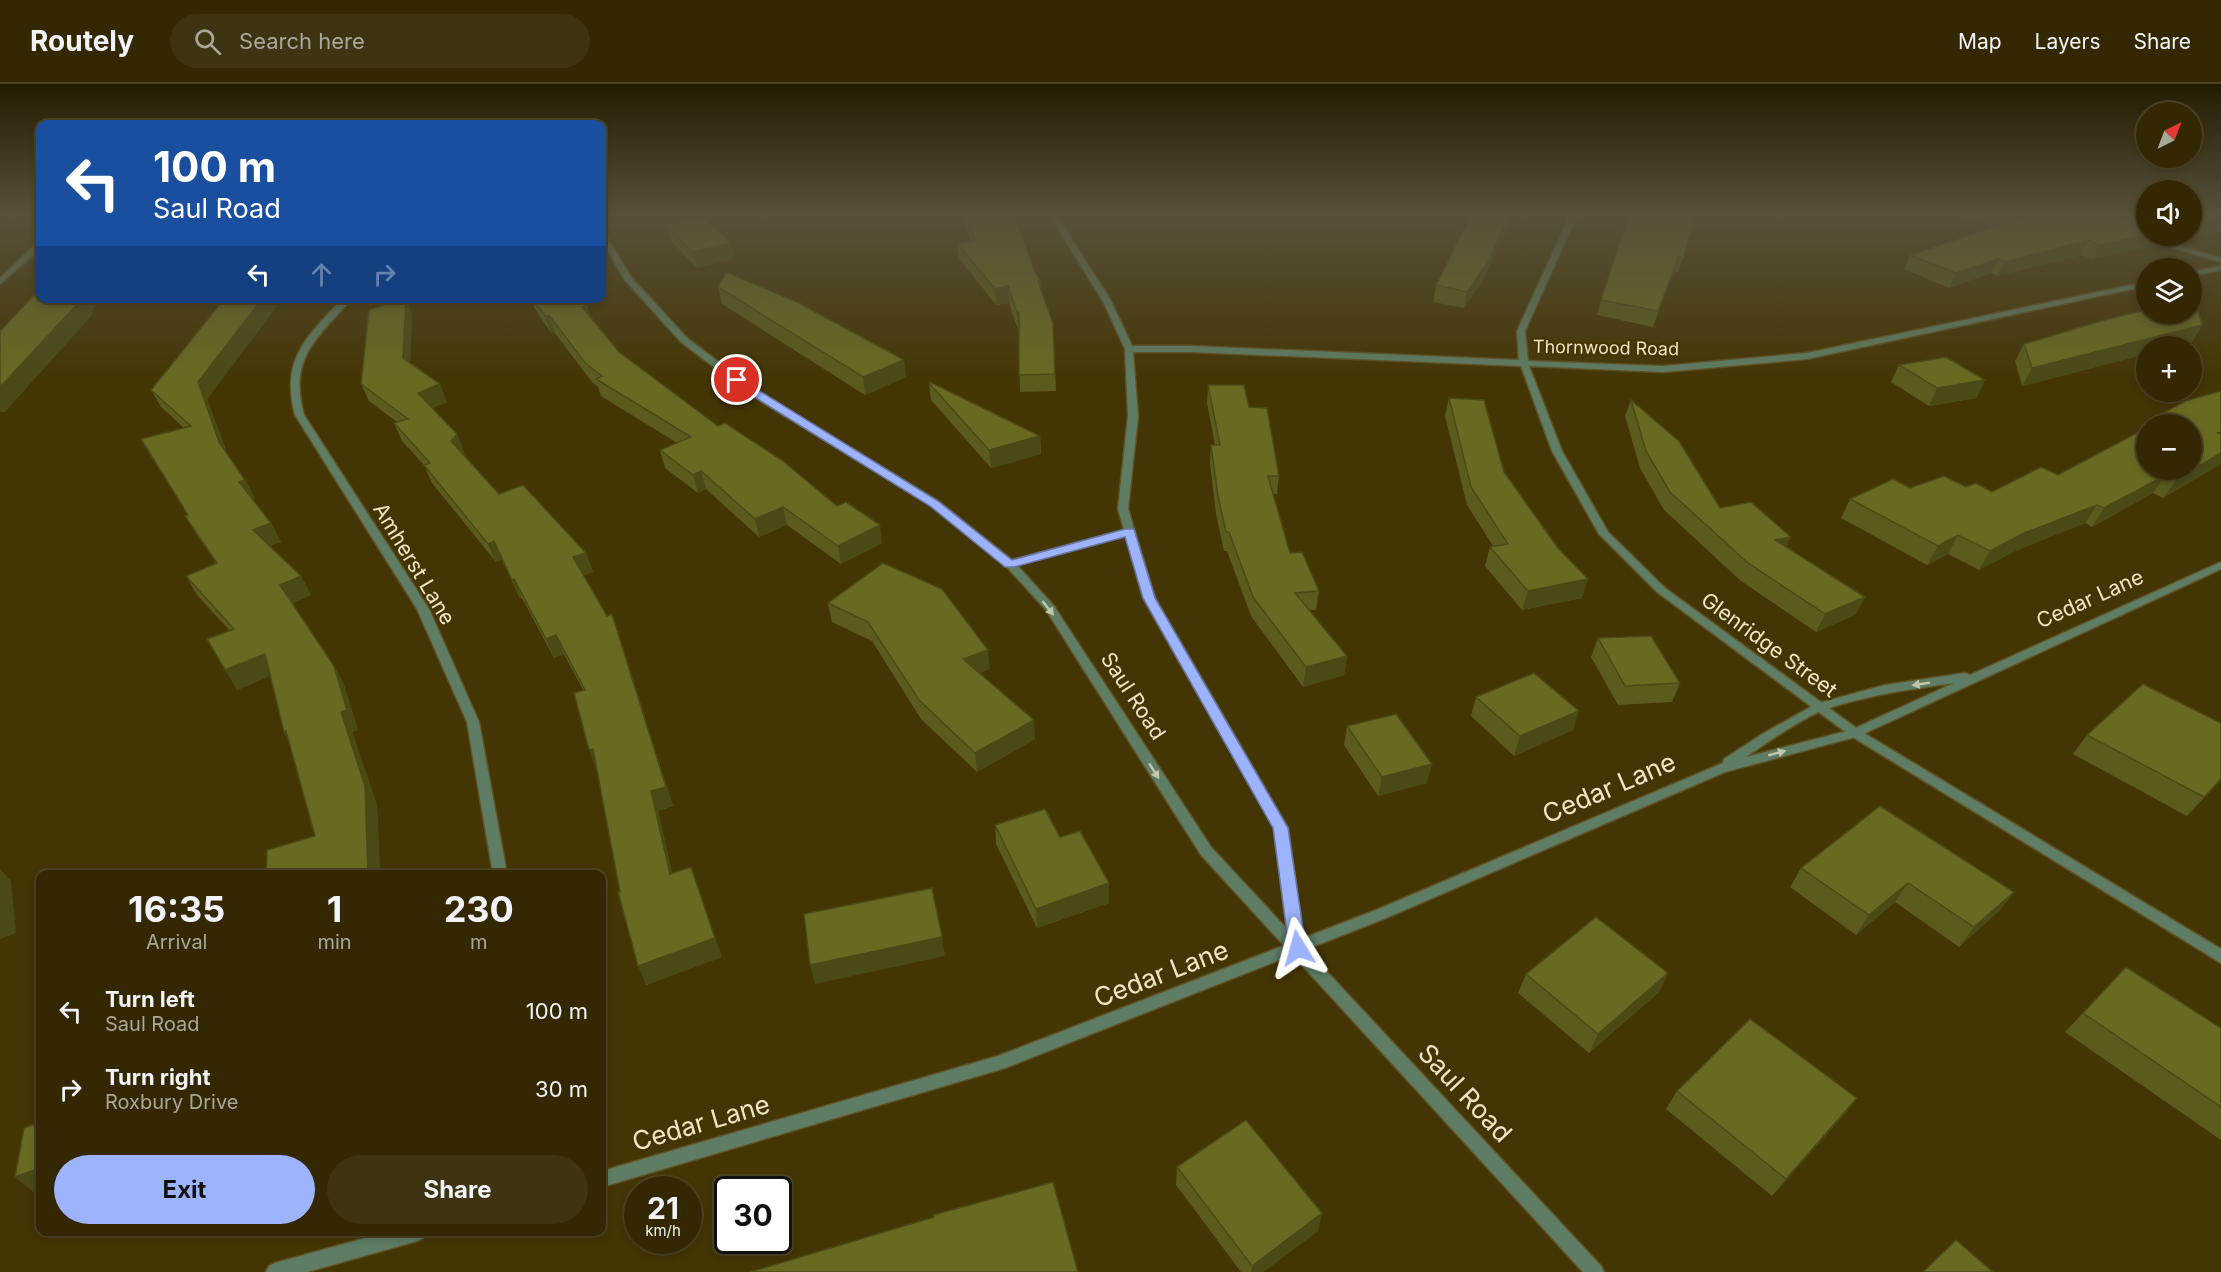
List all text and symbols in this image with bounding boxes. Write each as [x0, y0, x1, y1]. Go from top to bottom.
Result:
search box [170, 14, 590, 68]
text: Routely [30, 24, 134, 58]
icon: search [191, 25, 224, 58]
text: Search here [239, 28, 365, 54]
text: Map [1958, 29, 2002, 54]
text: Layers [2035, 29, 2101, 54]
text: Share [2134, 29, 2191, 54]
north arrow [2136, 102, 2202, 168]
map controls [2136, 102, 2202, 480]
text: 100 m [153, 141, 276, 192]
icon: left [54, 144, 132, 222]
button: sound [2136, 180, 2202, 246]
text: Saul Road [153, 192, 281, 225]
icon: left [242, 258, 275, 291]
icon: ahead [305, 258, 338, 291]
icon: right [368, 258, 401, 291]
button: layers [2136, 258, 2202, 324]
street label: Thornwood Road [1533, 336, 1679, 359]
button: + [2136, 336, 2202, 402]
pin [711, 354, 762, 405]
icon: arrive [720, 363, 753, 396]
button: − [2136, 414, 2202, 480]
street label: Amherst Lane [368, 498, 461, 629]
street label: Cedar Lane [2032, 564, 2147, 633]
street label: Glenridge Street [1696, 587, 1842, 702]
one-way arrow [1042, 600, 1055, 616]
street label: Saul Road [1096, 647, 1171, 744]
one-way arrow [1911, 679, 1930, 688]
street label: Cedar Lane [1538, 746, 1680, 829]
one-way arrow [1768, 748, 1786, 757]
one-way arrow [1149, 763, 1160, 779]
text: 16:35 [128, 887, 225, 931]
text: 1 [327, 887, 342, 931]
text: 230 [444, 887, 514, 931]
position arrow [1266, 916, 1330, 980]
text: Arrival [146, 930, 207, 954]
text: min [317, 930, 352, 954]
text: m [470, 930, 488, 954]
street label: Cedar Lane [1089, 934, 1232, 1013]
text: Turn left [105, 986, 195, 1012]
icon: left [54, 995, 87, 1028]
text: 100 m [526, 998, 588, 1024]
text: Saul Road [105, 1012, 200, 1036]
street label: Saul Road [1412, 1037, 1519, 1148]
text: Turn right [105, 1064, 211, 1090]
icon: right [54, 1073, 87, 1106]
text: 30 m [535, 1076, 588, 1102]
street label: Cedar Lane [629, 1088, 773, 1157]
text: Roxbury Drive [105, 1090, 238, 1114]
button: Exit [54, 1155, 315, 1224]
button: Share [327, 1155, 588, 1224]
speed limit sign: 30 [714, 1176, 792, 1254]
text: 21 [647, 1190, 679, 1226]
text: km/h [645, 1221, 681, 1240]

